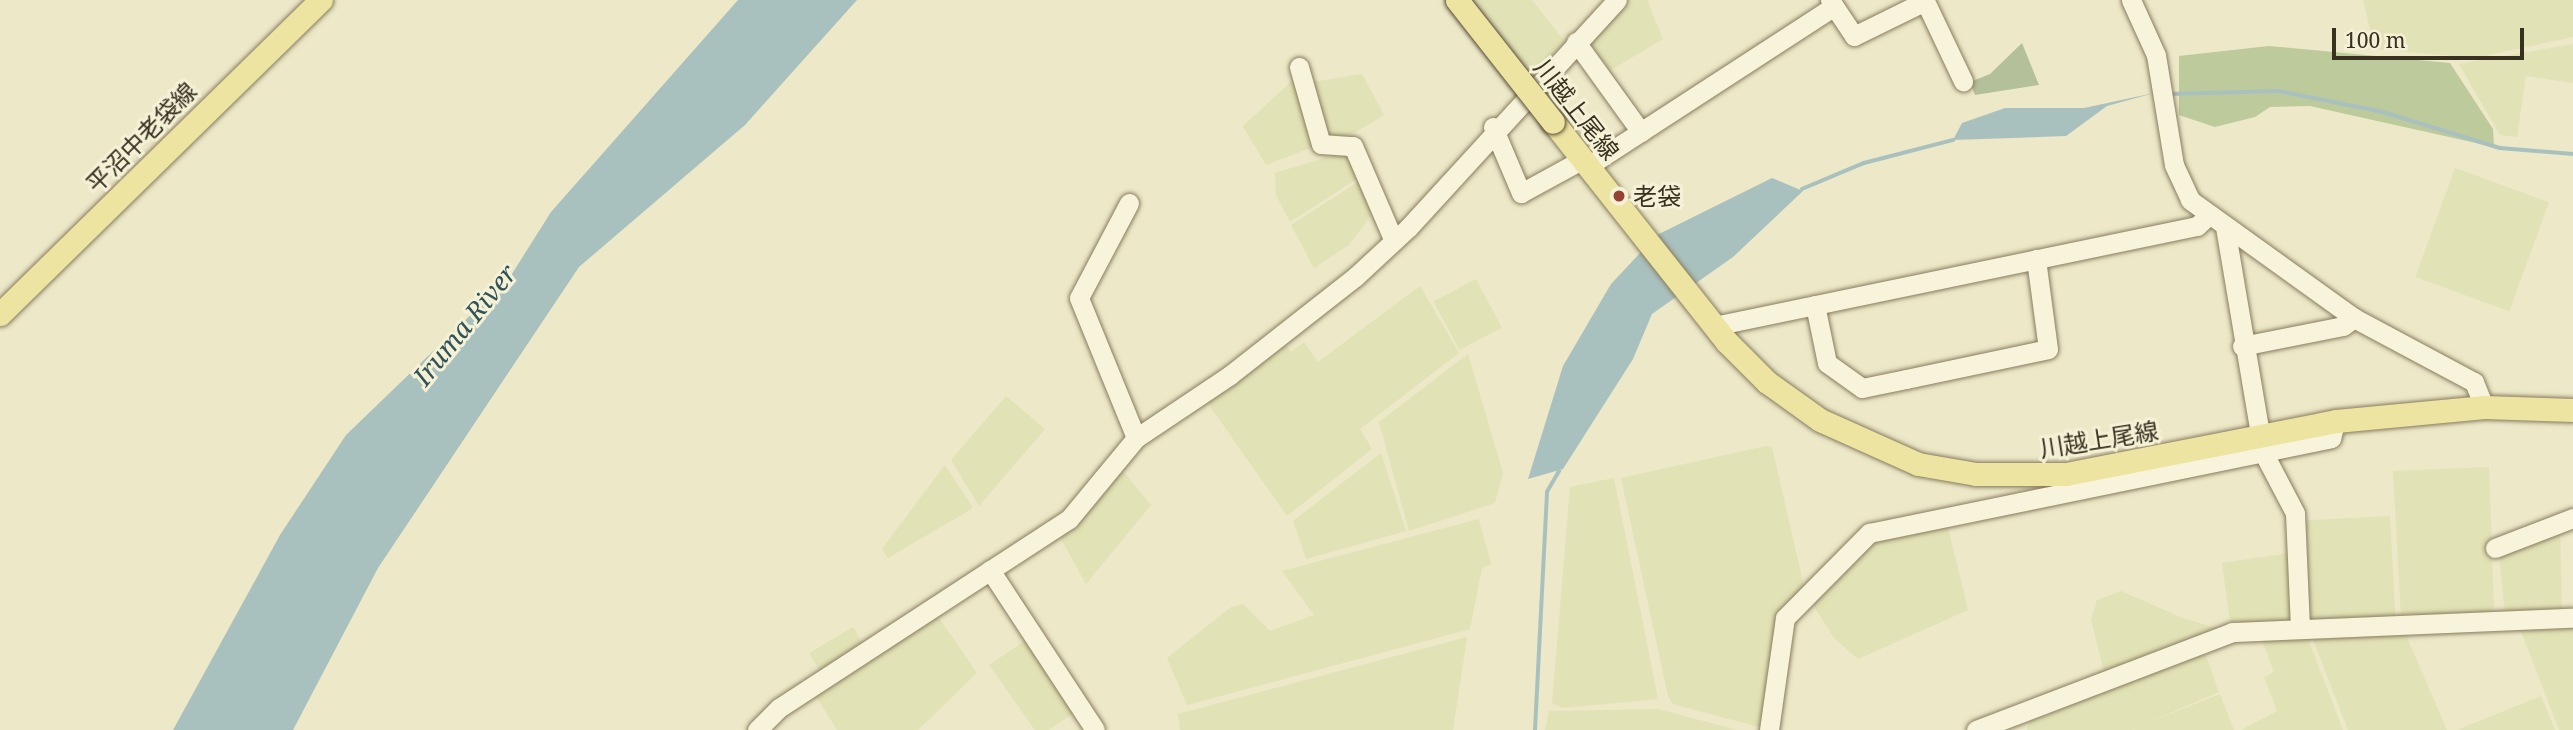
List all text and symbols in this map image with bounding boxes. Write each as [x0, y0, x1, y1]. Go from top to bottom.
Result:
scale bar [2335, 14, 2528, 58]
text: 100 m [2345, 26, 2406, 54]
street label: 川越上尾線 [1529, 53, 1625, 165]
street label: 平沼中老袋線 [80, 76, 202, 198]
place label: 老袋 [1633, 182, 1681, 210]
marker: 老袋 [1611, 188, 1627, 204]
water label: Iruma River [407, 258, 523, 392]
street label: 川越上尾線 [2037, 415, 2161, 463]

